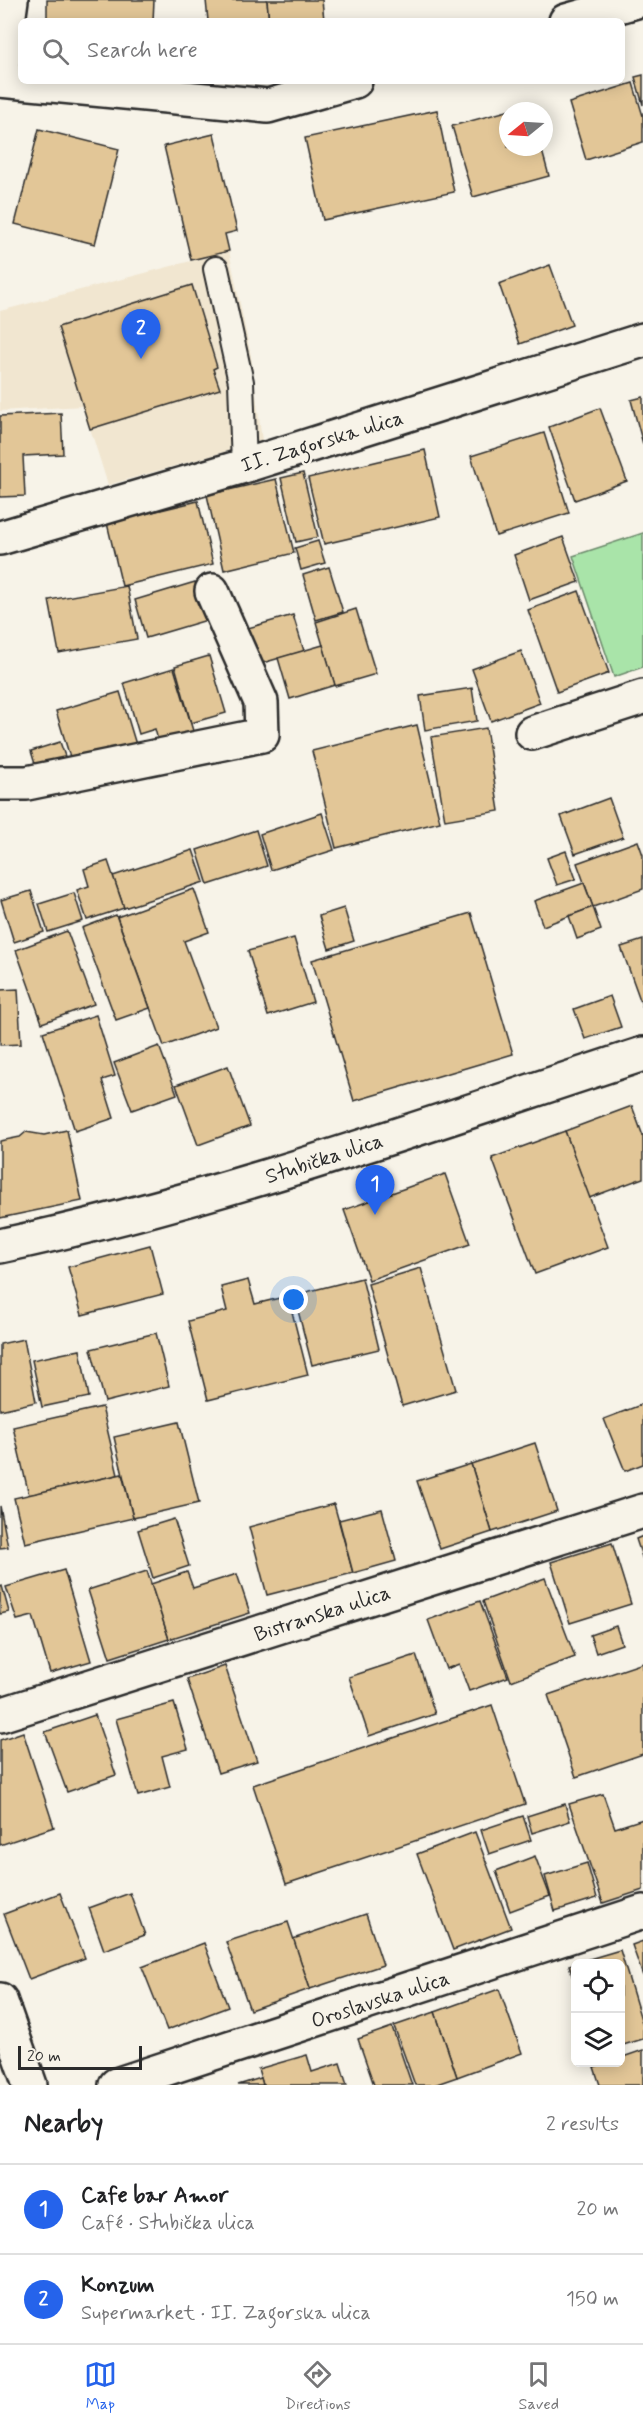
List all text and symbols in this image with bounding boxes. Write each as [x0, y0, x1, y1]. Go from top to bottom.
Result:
search box [18, 18, 625, 84]
icon: search [39, 35, 72, 68]
text: Search here [87, 37, 198, 65]
north arrow [499, 102, 553, 156]
pin: 2 [122, 310, 160, 359]
street label: II. Zagorska ulica [238, 404, 407, 482]
street label: Stubička ulica [262, 1127, 387, 1191]
pin: 1 [356, 1166, 394, 1215]
your location [279, 1285, 308, 1314]
street label: Bistranska ulica [250, 1579, 394, 1649]
map controls [571, 1959, 625, 2067]
button: locate [571, 1959, 625, 2013]
street label: Oroslavska ulica [307, 1964, 453, 2036]
button: layers [571, 2013, 625, 2067]
scale bar [18, 2043, 142, 2070]
text: 20 m [27, 2046, 61, 2067]
text: Nearby [24, 2107, 103, 2141]
text: 2 results [546, 2111, 619, 2138]
text: Cafe bar Amor [81, 2182, 228, 2210]
text: 1 [39, 2196, 48, 2223]
text: 20 m [576, 2196, 619, 2223]
text: Café · Stubička ulica [81, 2210, 255, 2237]
text: Konzum [81, 2272, 155, 2300]
text: 2 [39, 2286, 48, 2313]
text: 150 m [566, 2286, 619, 2313]
text: Supermarket · II. Zagorska ulica [81, 2300, 371, 2327]
tab: Map [84, 2358, 117, 2415]
tab: Directions [285, 2358, 351, 2415]
tab: Saved [519, 2358, 559, 2415]

